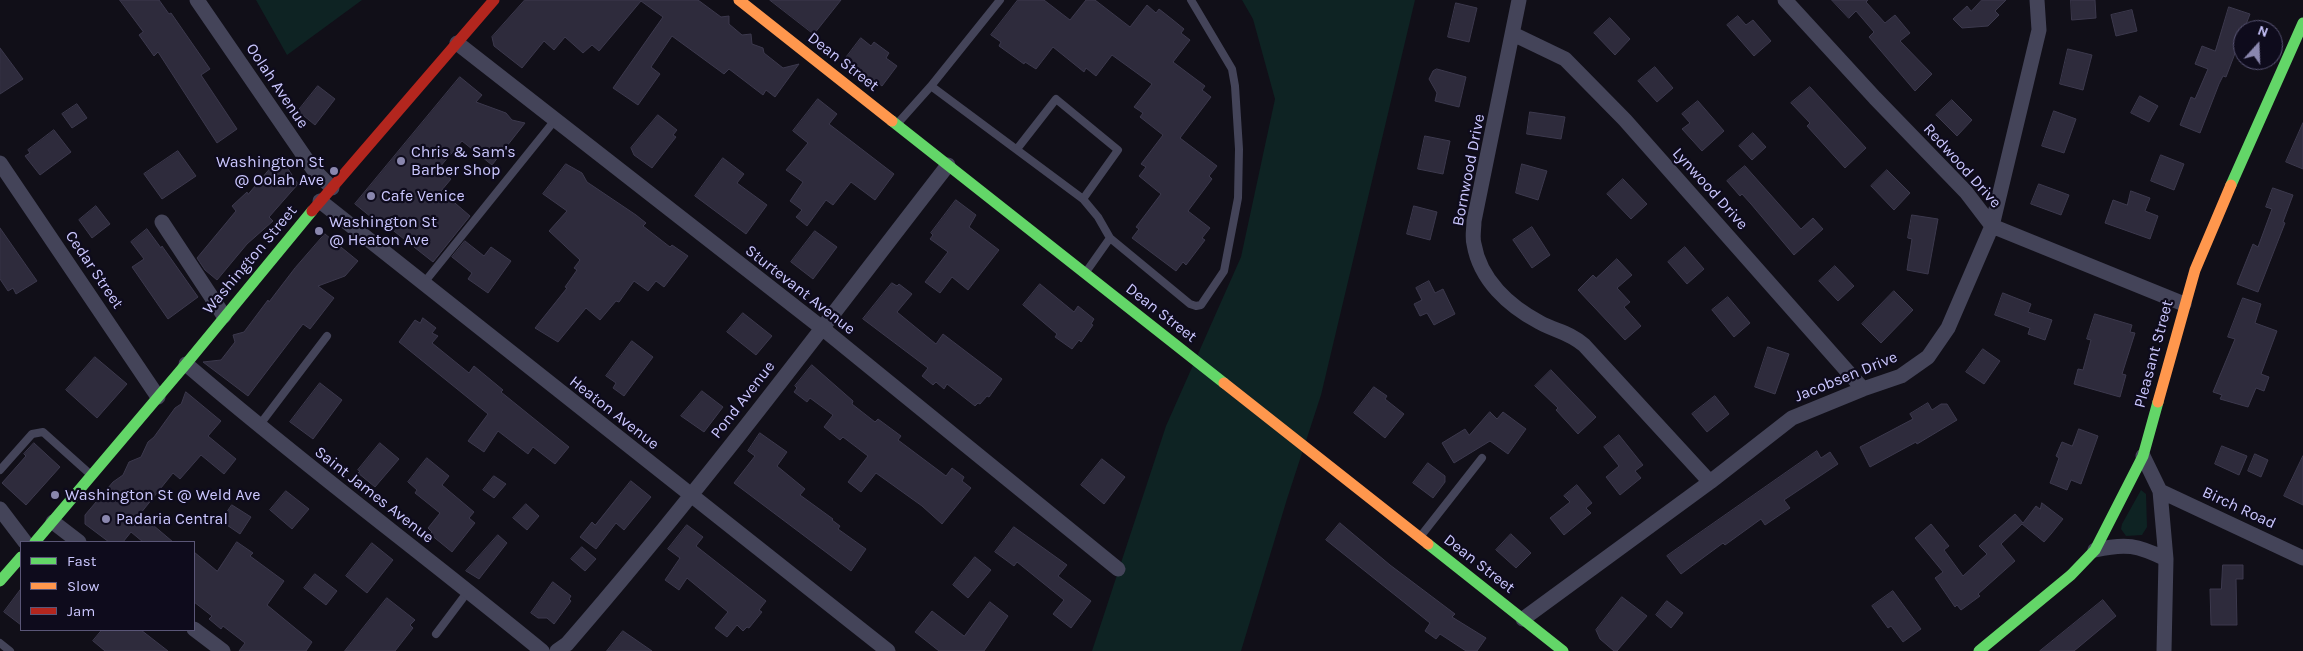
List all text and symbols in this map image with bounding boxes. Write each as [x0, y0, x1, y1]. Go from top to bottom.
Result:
north arrow [2233, 20, 2283, 70]
text: N [2255, 22, 2271, 41]
street label: Dean Street [804, 28, 882, 96]
street label: Oolah Avenue [242, 40, 312, 132]
street label: Bornwood Drive [1449, 112, 1489, 228]
street label: Redwood Drive [1919, 120, 2005, 212]
place label: Chris & Sam's Barber Shop [411, 142, 516, 180]
street label: Lynwood Drive [1668, 144, 1752, 234]
place label: Washington St @ Oolah Ave [216, 152, 324, 190]
marker: Chris & Sam's Barber Shop [395, 155, 407, 167]
marker: Washington St @ Oolah Ave [328, 165, 340, 177]
place label: Cafe Venice [381, 186, 465, 206]
marker: Cafe Venice [365, 190, 377, 202]
street label: Washington Street [199, 202, 301, 318]
place label: Washington St @ Heaton Ave [329, 212, 437, 250]
marker: Washington St @ Heaton Ave [313, 225, 325, 237]
street label: Cedar Street [61, 227, 127, 313]
street label: Sturtevant Avenue [741, 241, 859, 339]
street label: Dean Street [1122, 279, 1200, 347]
street label: Pleasant Street [2130, 298, 2178, 410]
street label: Jacobsen Drive [1792, 348, 1900, 406]
street label: Pond Avenue [707, 357, 779, 443]
street label: Heaton Avenue [565, 372, 663, 454]
street label: Saint James Avenue [311, 442, 437, 548]
street label: Birch Road [2199, 483, 2279, 533]
place label: Washington St @ Weld Ave [65, 485, 261, 505]
marker: Washington St @ Weld Ave [49, 489, 61, 501]
place label: Padaria Central [116, 509, 228, 529]
marker: Padaria Central [100, 513, 112, 525]
street label: Dean Street [1440, 530, 1518, 598]
legend [20, 541, 195, 631]
text: Fast [67, 552, 96, 570]
text: Slow [67, 577, 99, 595]
text: Jam [67, 602, 95, 620]

